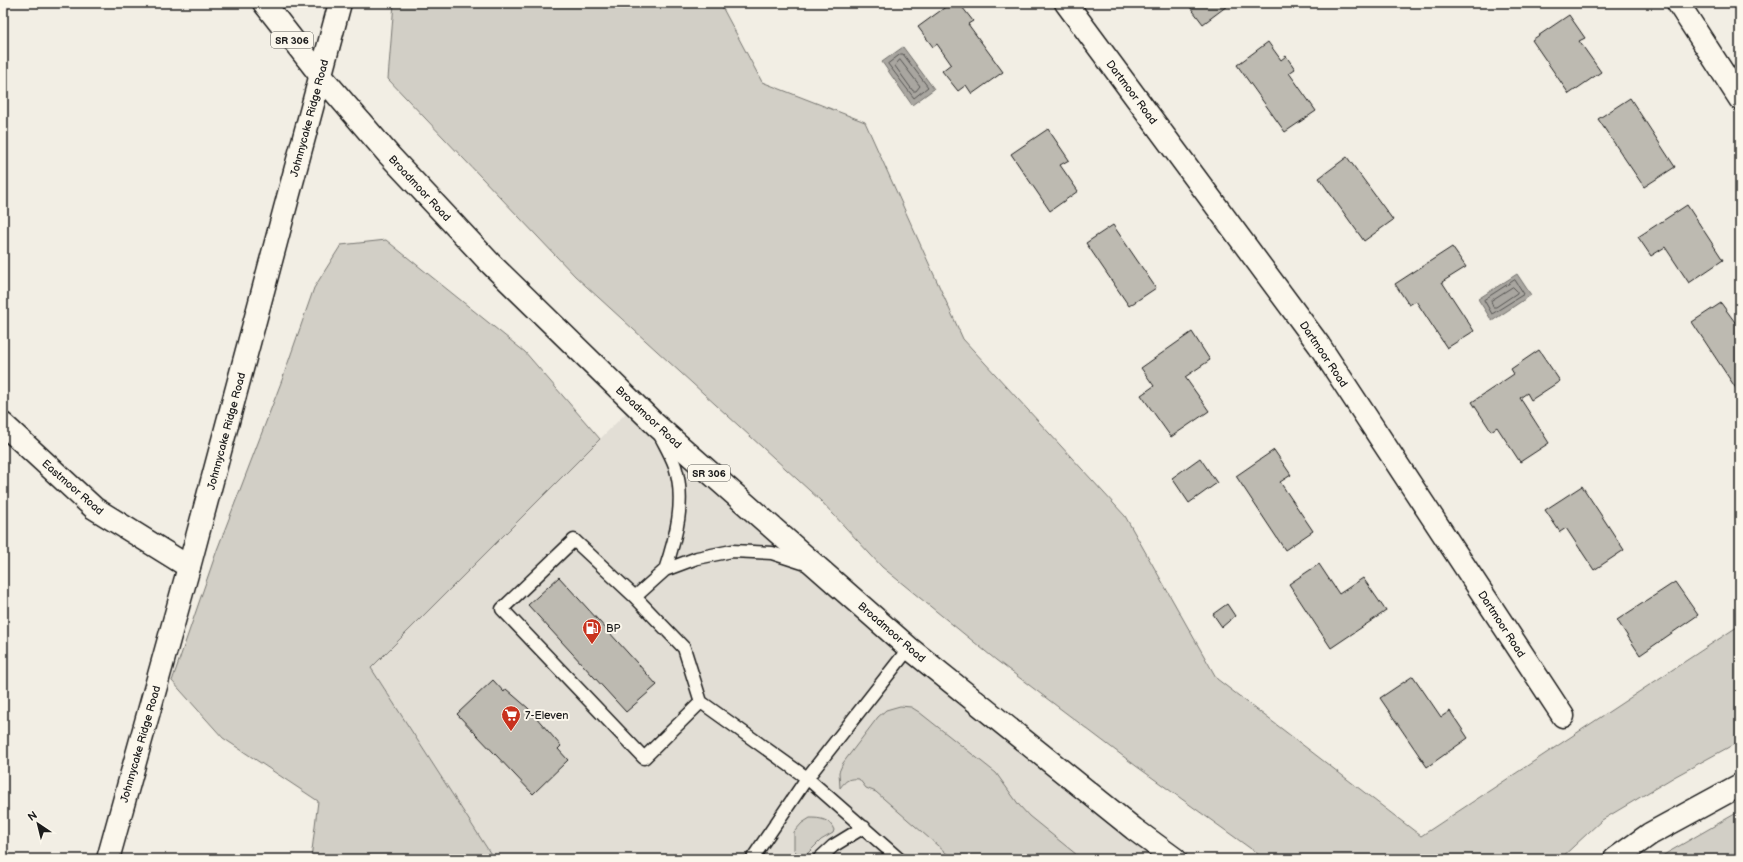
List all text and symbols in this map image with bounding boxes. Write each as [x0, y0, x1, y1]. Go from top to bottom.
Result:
road number: SR 306 [271, 32, 313, 48]
street label: Johnnycake Ridge Road [288, 58, 331, 178]
street label: Dartmoor Road [1103, 58, 1160, 127]
street label: Broadmoor Road [386, 153, 453, 224]
street label: Dartmoor Road [1297, 319, 1350, 390]
street label: Johnnycake Ridge Road [205, 371, 248, 491]
street label: Broadmoor Road [613, 384, 684, 451]
street label: Eastmoor Road [39, 457, 106, 518]
road number: SR 306 [688, 465, 730, 481]
street label: Dartmoor Road [1475, 589, 1528, 660]
street label: Broadmoor Road [855, 600, 928, 665]
fuel station icon: BP [581, 617, 603, 645]
place label: BP [606, 622, 621, 635]
street label: Johnnycake Ridge Road [118, 684, 163, 804]
supermarket icon: 7-Eleven [500, 704, 522, 732]
place label: 7-Eleven [525, 709, 568, 722]
north arrow [18, 804, 58, 844]
text: N [25, 809, 40, 824]

